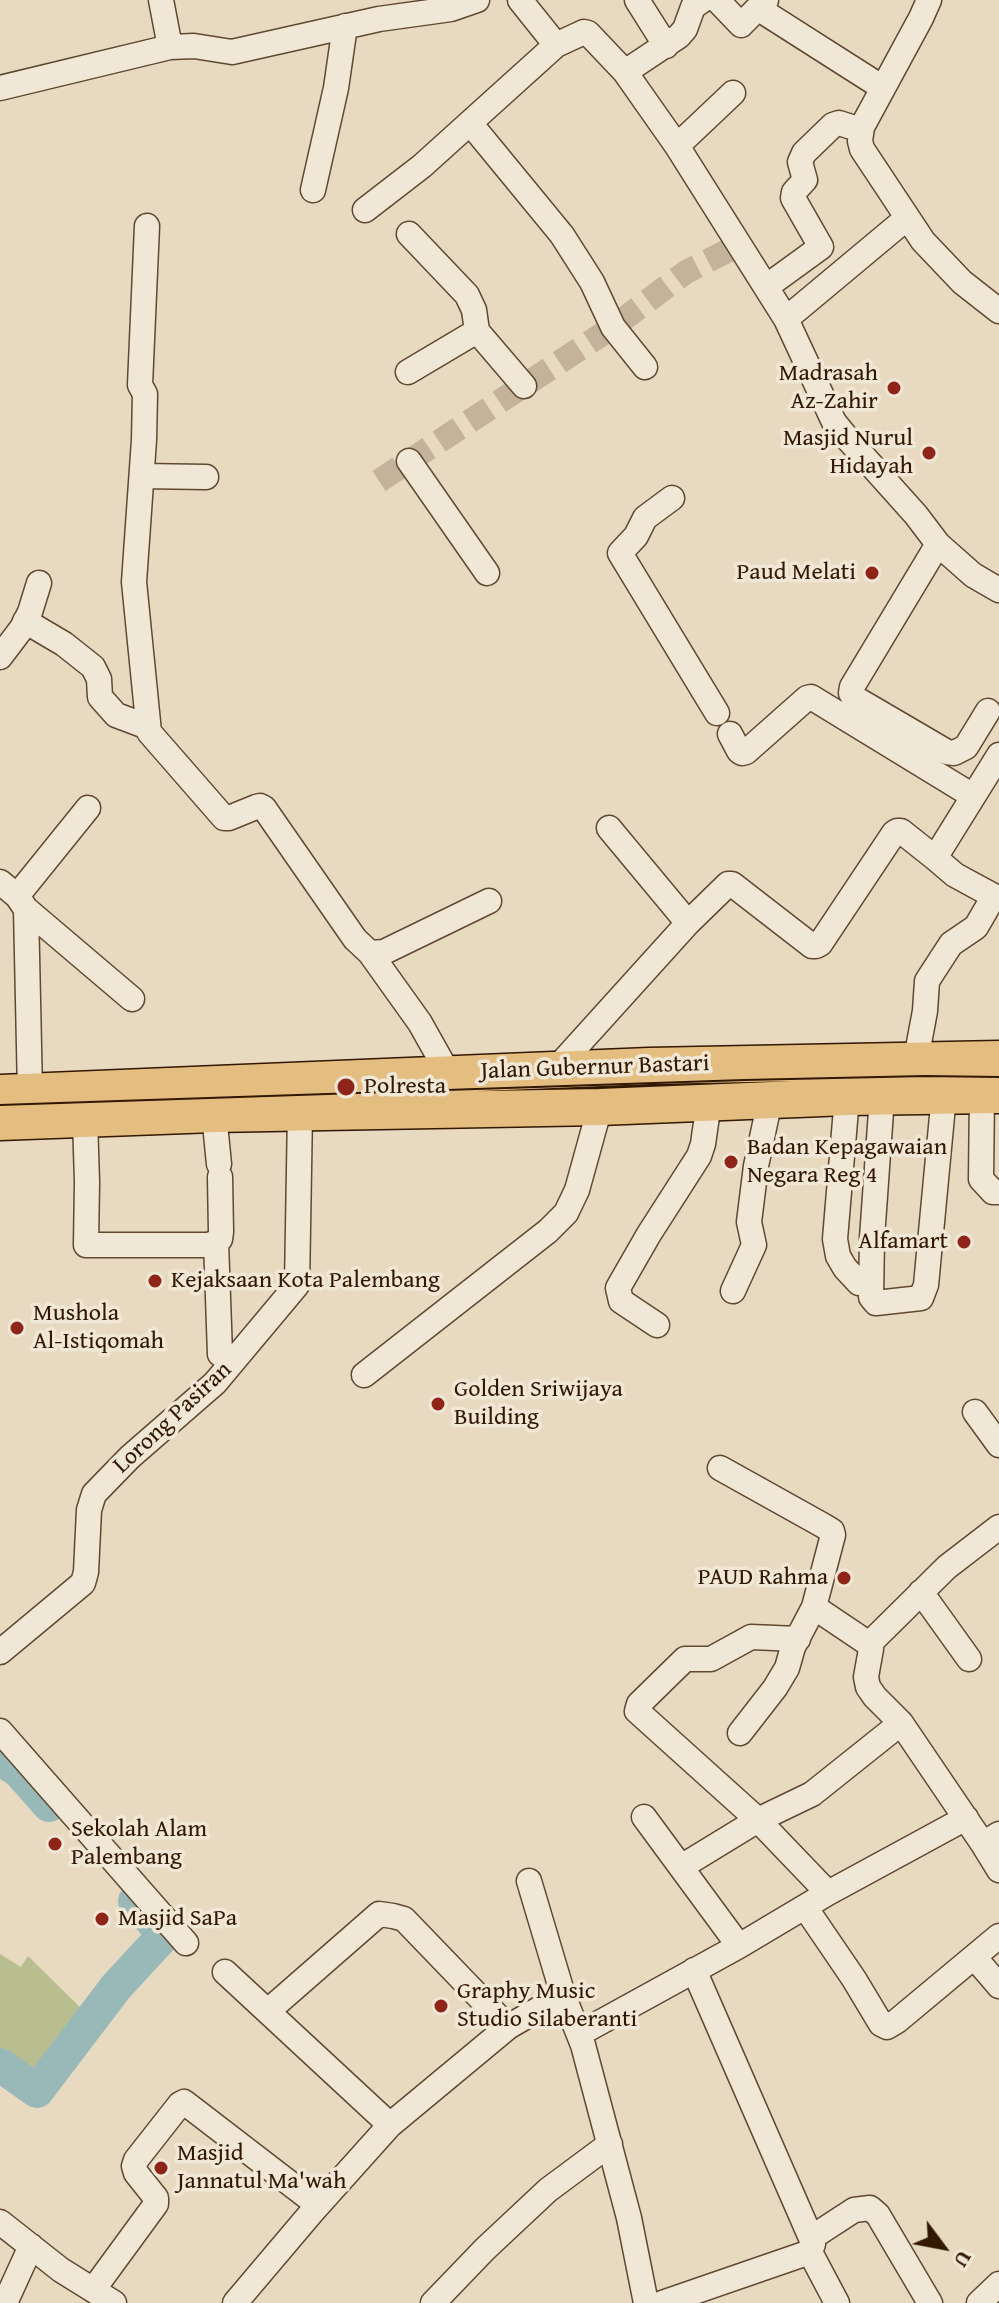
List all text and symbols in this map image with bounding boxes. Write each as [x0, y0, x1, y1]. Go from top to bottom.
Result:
place label: Madrasah Az-Zahir [779, 360, 878, 416]
marker: Madrasah Az-Zahir [885, 379, 903, 397]
place label: Masjid Nurul Hidayah [783, 425, 913, 481]
marker: Masjid Nurul Hidayah [920, 444, 938, 462]
place label: Paud Melati [736, 559, 856, 587]
marker: Paud Melati [863, 564, 881, 582]
street label: Jalan Gubernur Bastari [480, 1050, 710, 1086]
place label: Polresta [364, 1073, 446, 1101]
marker: Polresta [335, 1076, 357, 1098]
place label: Badan Kepagawaian Negara Reg 4 [747, 1134, 947, 1190]
marker: Badan Kepagawaian Negara Reg 4 [722, 1153, 740, 1171]
place label: Alfamart [858, 1228, 948, 1256]
marker: Alfamart [955, 1233, 973, 1251]
place label: Kejaksaan Kota Palembang [171, 1267, 440, 1295]
marker: Kejaksaan Kota Palembang [146, 1272, 164, 1290]
place label: Mushola Al-Istiqomah [33, 1300, 164, 1356]
marker: Mushola Al-Istiqomah [8, 1319, 26, 1337]
street label: Lorong Pasiran [108, 1356, 238, 1480]
place label: Golden Sriwijaya Building [454, 1376, 623, 1432]
marker: Golden Sriwijaya Building [429, 1395, 447, 1413]
place label: PAUD Rahma [698, 1564, 828, 1592]
marker: PAUD Rahma [835, 1569, 853, 1587]
place label: Sekolah Alam Palembang [71, 1816, 207, 1872]
marker: Sekolah Alam Palembang [46, 1835, 64, 1853]
place label: Masjid SaPa [118, 1905, 237, 1933]
marker: Masjid SaPa [93, 1910, 111, 1928]
place label: Graphy Music Studio Silaberanti [457, 1978, 637, 2034]
marker: Graphy Music Studio Silaberanti [432, 1997, 450, 2015]
place label: Masjid Jannatul Ma'wah [177, 2140, 346, 2196]
marker: Masjid Jannatul Ma'wah [152, 2159, 170, 2177]
north arrow [903, 2207, 983, 2287]
text: U [946, 2245, 981, 2274]

